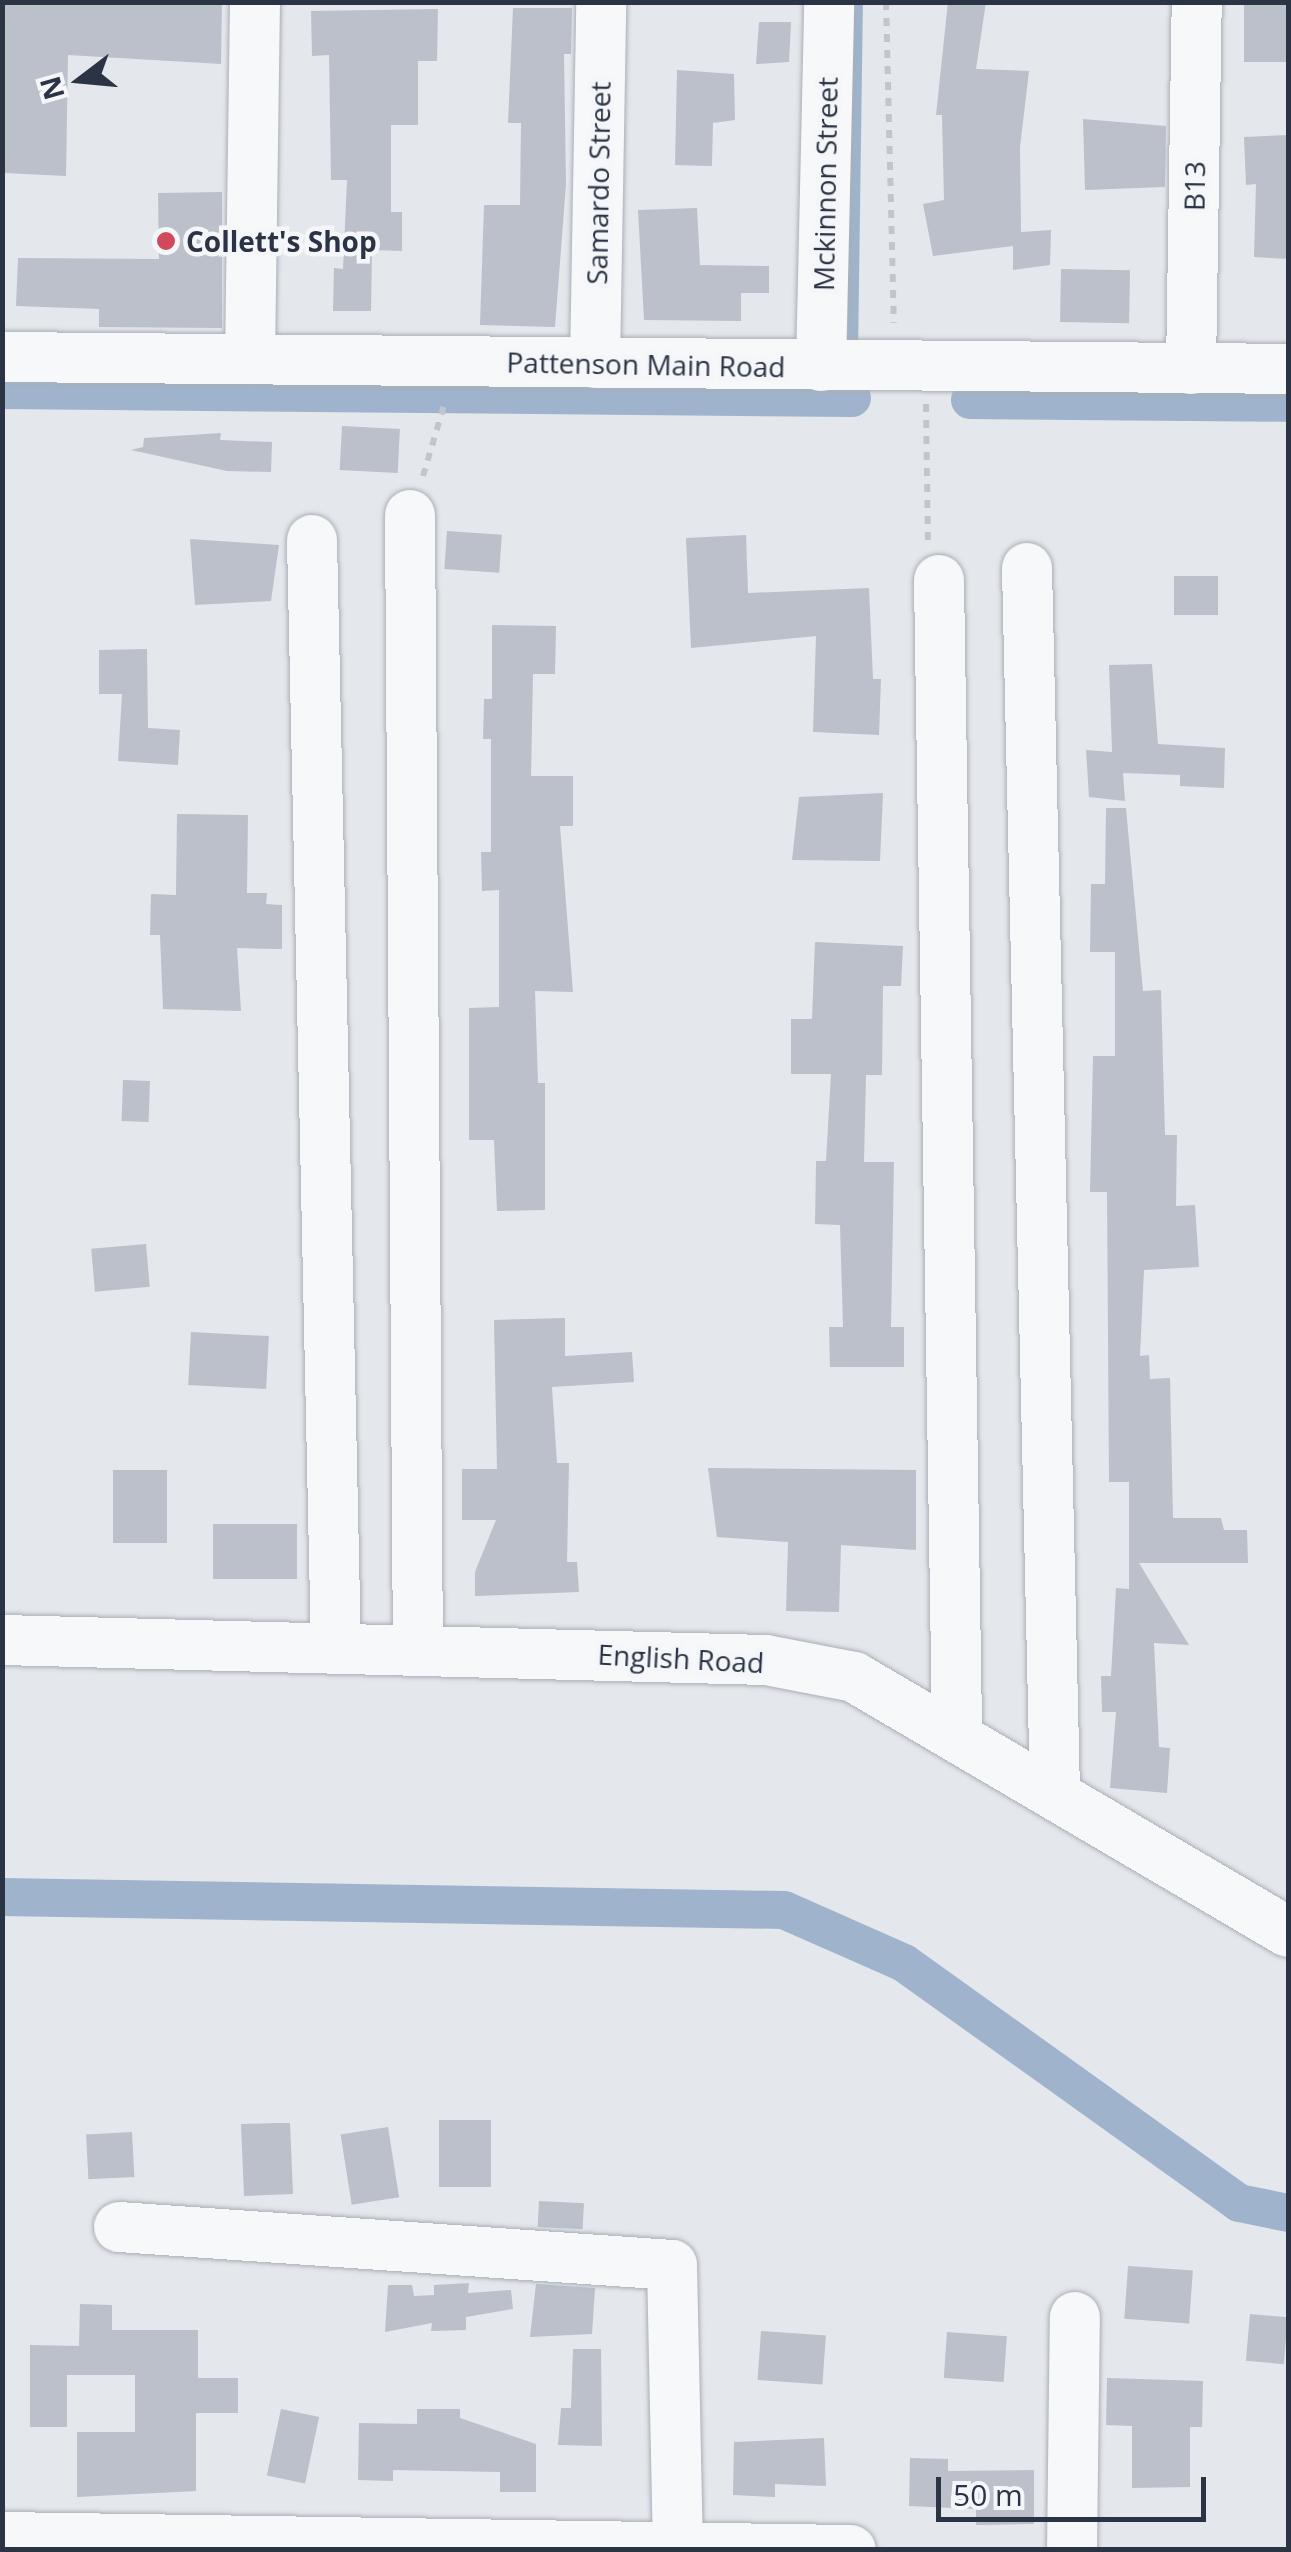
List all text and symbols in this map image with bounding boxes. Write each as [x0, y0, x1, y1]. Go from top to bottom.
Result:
north arrow [30, 30, 130, 130]
text: N [30, 72, 73, 104]
street label: Mckinnon Street [806, 77, 844, 291]
street label: Samardo Street [579, 81, 617, 285]
street label: B13 [1177, 161, 1211, 211]
place label: Collett's Shop [186, 224, 377, 258]
marker: Collett's Shop [155, 230, 177, 252]
street label: Pattenson Main Road [506, 345, 786, 383]
street label: English Road [597, 1637, 765, 1679]
scale bar [941, 2457, 1211, 2519]
text: 50 m [953, 2474, 1023, 2515]

